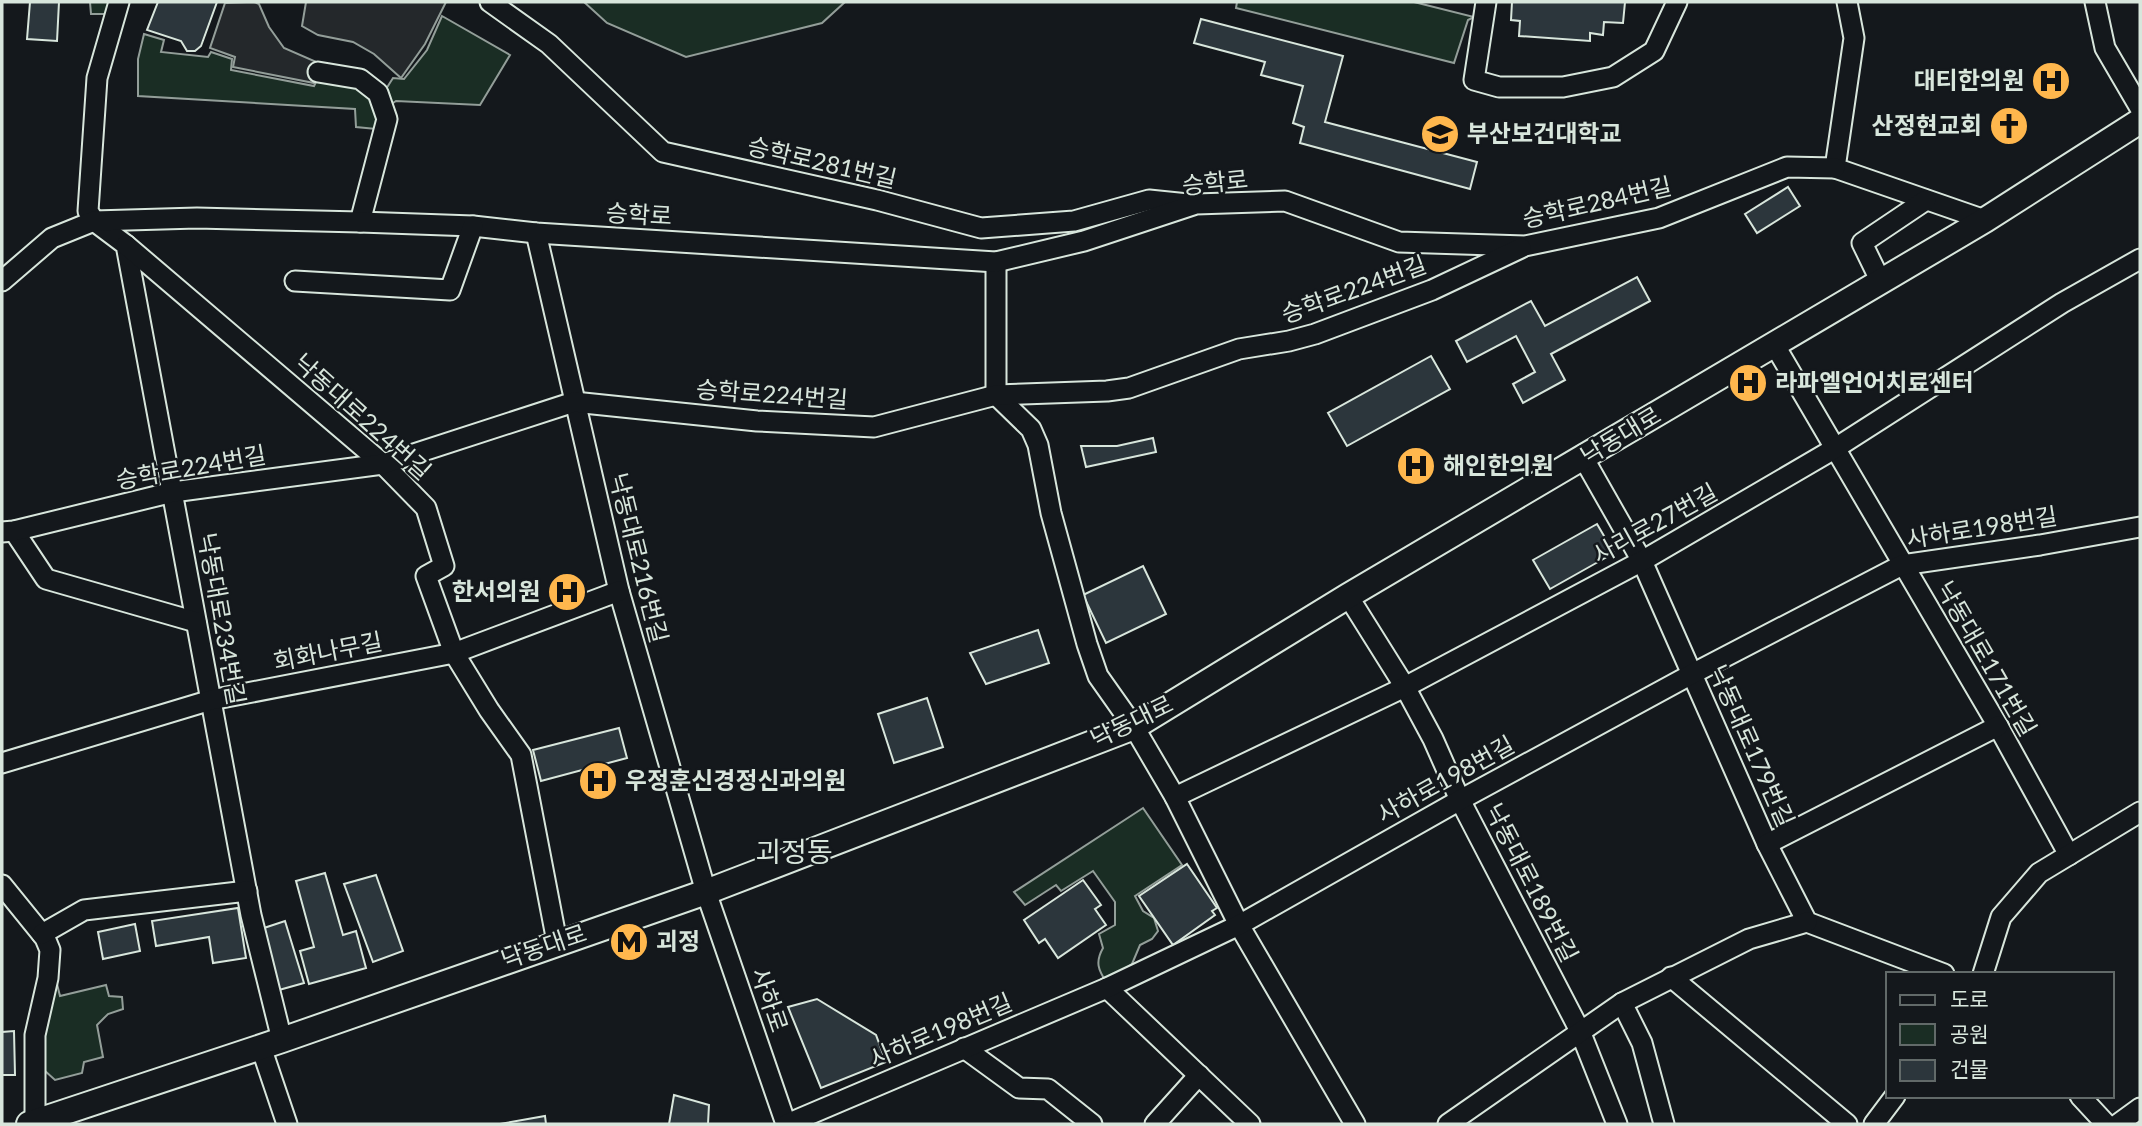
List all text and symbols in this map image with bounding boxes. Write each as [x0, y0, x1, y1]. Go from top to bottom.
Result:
hospital icon: 대티한의원 [2030, 60, 2072, 102]
place label: 대티한의원 [1914, 65, 2024, 94]
church icon: 산정현교회 [1988, 105, 2030, 147]
place label: 산정현교회 [1872, 110, 1982, 139]
school or university icon: 부산보건대학교 [1419, 113, 1461, 155]
place label: 부산보건대학교 [1467, 118, 1622, 147]
street label: 승학로281번길 [745, 130, 900, 193]
street label: 승학로 [1180, 164, 1249, 199]
street label: 승학로284번길 [1519, 170, 1674, 233]
street label: 승학로 [605, 197, 673, 230]
street label: 승학로224번길 [1277, 249, 1430, 328]
street label: 낙동대로224번길 [289, 347, 437, 485]
hospital icon: 라파엘언어치료센터 [1727, 362, 1769, 404]
place label: 라파엘언어치료센터 [1775, 367, 1974, 396]
street label: 승학로224번길 [695, 374, 849, 413]
street label: 낙동대로 [1575, 400, 1666, 470]
street label: 승학로224번길 [113, 439, 268, 494]
hospital icon: 해인한의원 [1395, 445, 1437, 487]
place label: 해인한의원 [1443, 450, 1553, 479]
street label: 낙동대로216번길 [604, 470, 675, 646]
street label: 사리로27번길 [1587, 476, 1722, 569]
street label: 사하로198번길 [1904, 500, 2059, 553]
street label: 낙동대로234번길 [193, 530, 252, 707]
hospital icon: 한서의원 [546, 571, 588, 613]
place label: 한서의원 [452, 576, 540, 605]
street label: 낙동대로171번길 [1931, 576, 2043, 741]
street label: 회화나무길 [271, 626, 385, 675]
street label: 낙동대로179번길 [1704, 660, 1801, 831]
street label: 낙동대로 [1085, 688, 1177, 753]
street label: 사하로198번길 [1372, 729, 1519, 828]
hospital icon: 우정훈신경정신과의원 [577, 760, 619, 802]
place label: 우정훈신경정신과의원 [625, 765, 846, 794]
street label: 낙동대로189번길 [1480, 798, 1585, 967]
district label: 괴정동 [755, 834, 833, 868]
street label: 낙동대로 [497, 917, 590, 974]
metro station icon: 괴정 [608, 921, 650, 963]
place label: 괴정 [656, 926, 700, 955]
street label: 사하로 [746, 963, 795, 1036]
legend [1886, 972, 2114, 1098]
text: 도로 [1950, 986, 1989, 1011]
street label: 사하로198번길 [865, 987, 1016, 1073]
text: 공원 [1950, 1021, 1989, 1046]
text: 건물 [1950, 1056, 1989, 1081]

